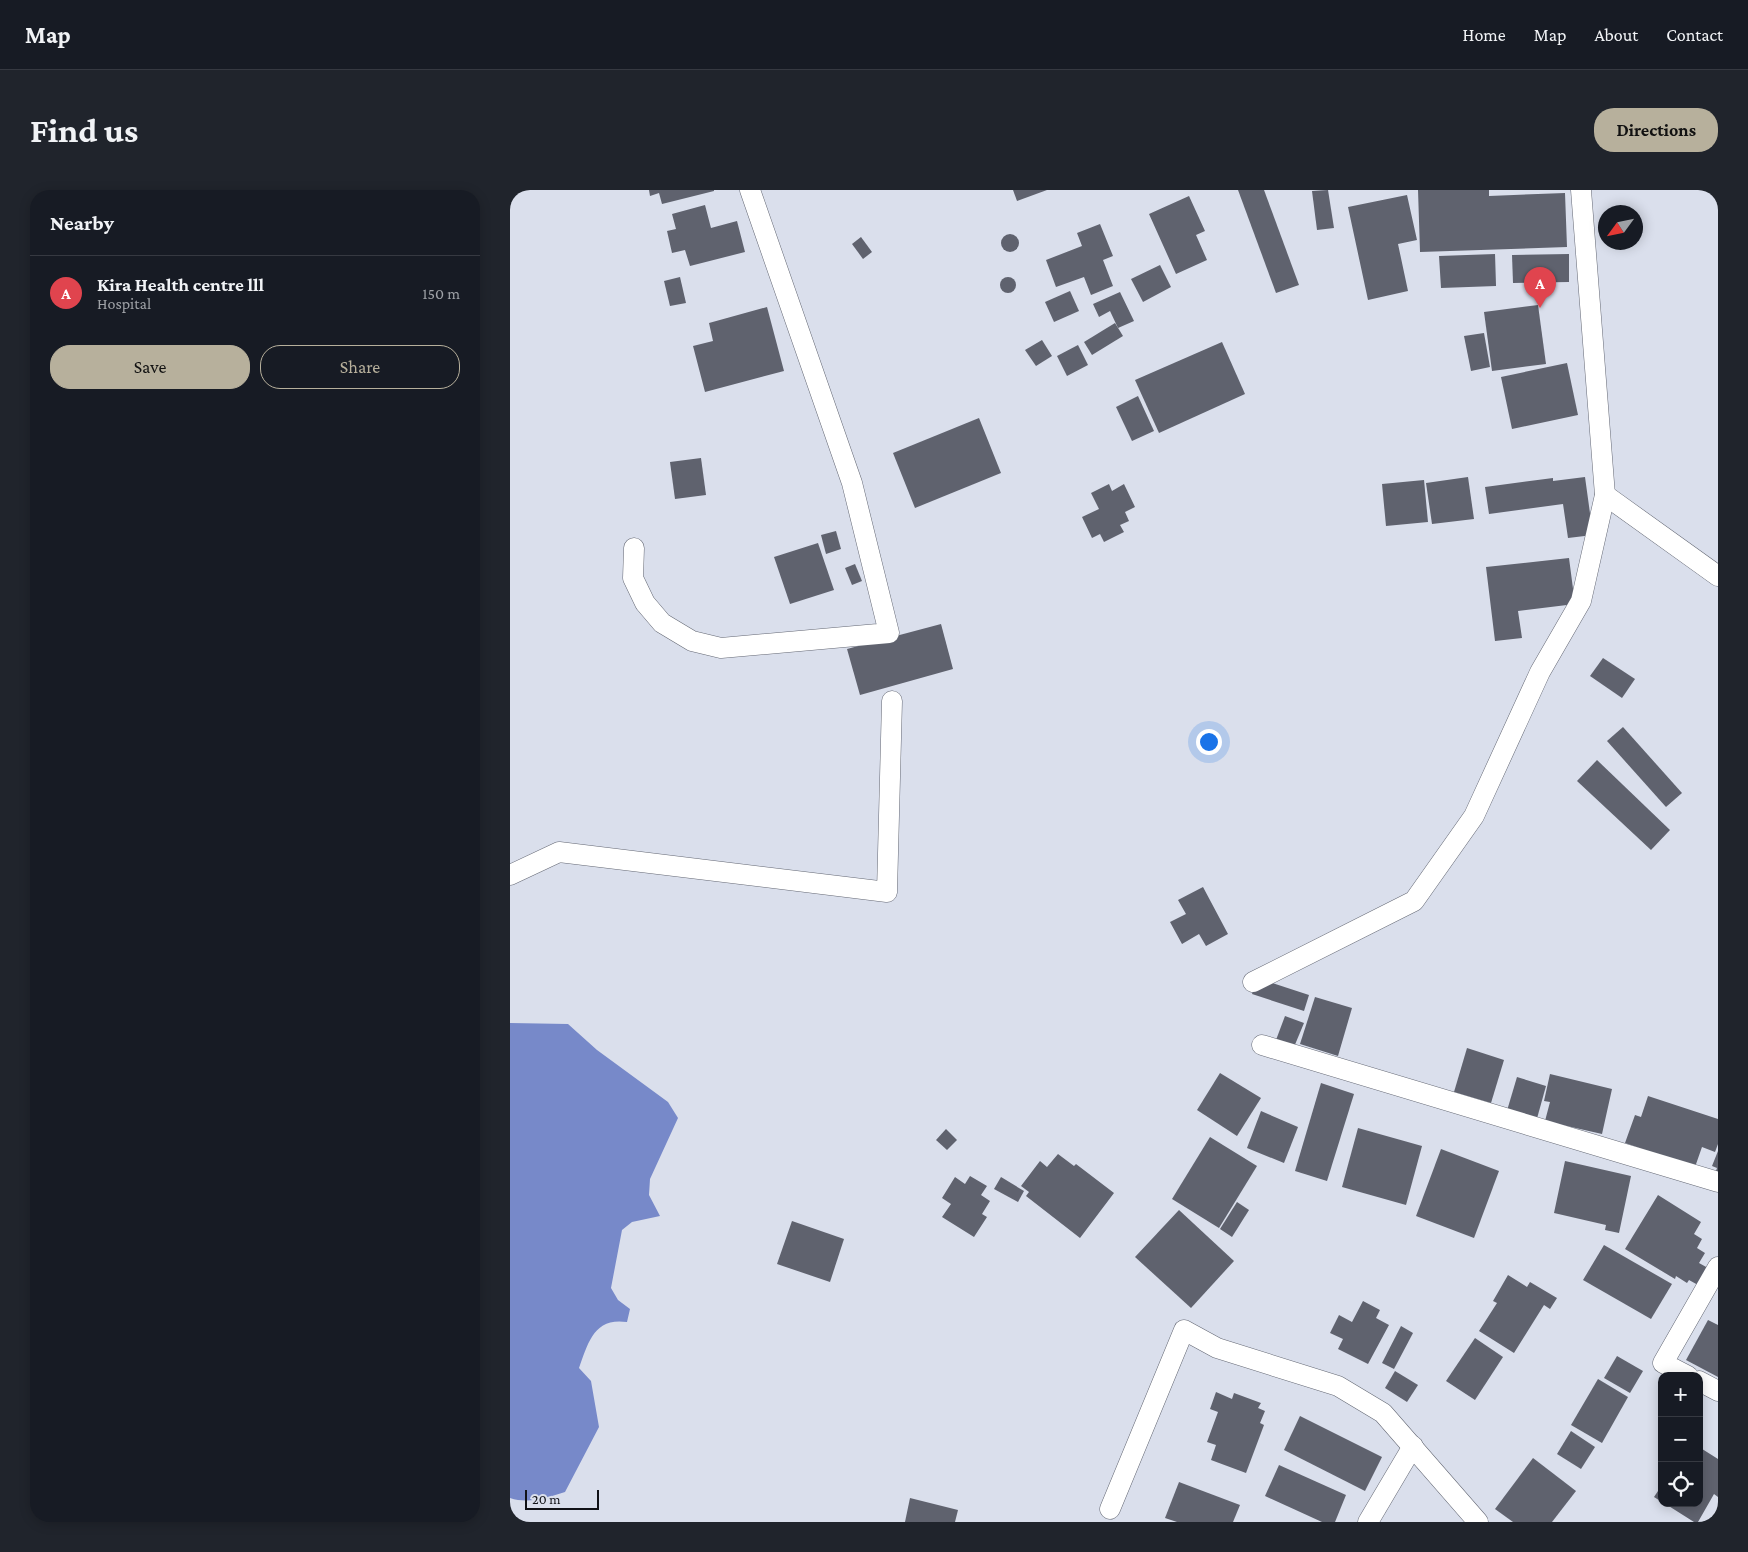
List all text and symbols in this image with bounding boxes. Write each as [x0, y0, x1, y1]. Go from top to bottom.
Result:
text: Map [25, 21, 71, 48]
text: Home [1463, 25, 1506, 45]
text: Map [1534, 25, 1566, 45]
text: About [1594, 25, 1638, 45]
text: Contact [1666, 25, 1723, 45]
button: Directions [1594, 108, 1718, 152]
text: Find us [30, 111, 138, 150]
north arrow [1598, 205, 1643, 250]
text: Nearby [50, 211, 114, 235]
pin: A [1524, 267, 1556, 308]
text: Kira Health centre lll [97, 274, 264, 295]
text: A [61, 285, 71, 302]
text: 150 m [422, 285, 460, 302]
text: Hospital [97, 295, 151, 312]
button: Save [50, 345, 250, 389]
button: Share [260, 345, 460, 389]
your location [1196, 729, 1222, 755]
map controls [1658, 1372, 1703, 1507]
button: + [1658, 1372, 1703, 1417]
button: − [1658, 1417, 1703, 1462]
button: locate [1658, 1462, 1703, 1507]
scale bar [525, 1487, 599, 1510]
text: 20 m [532, 1491, 560, 1507]

